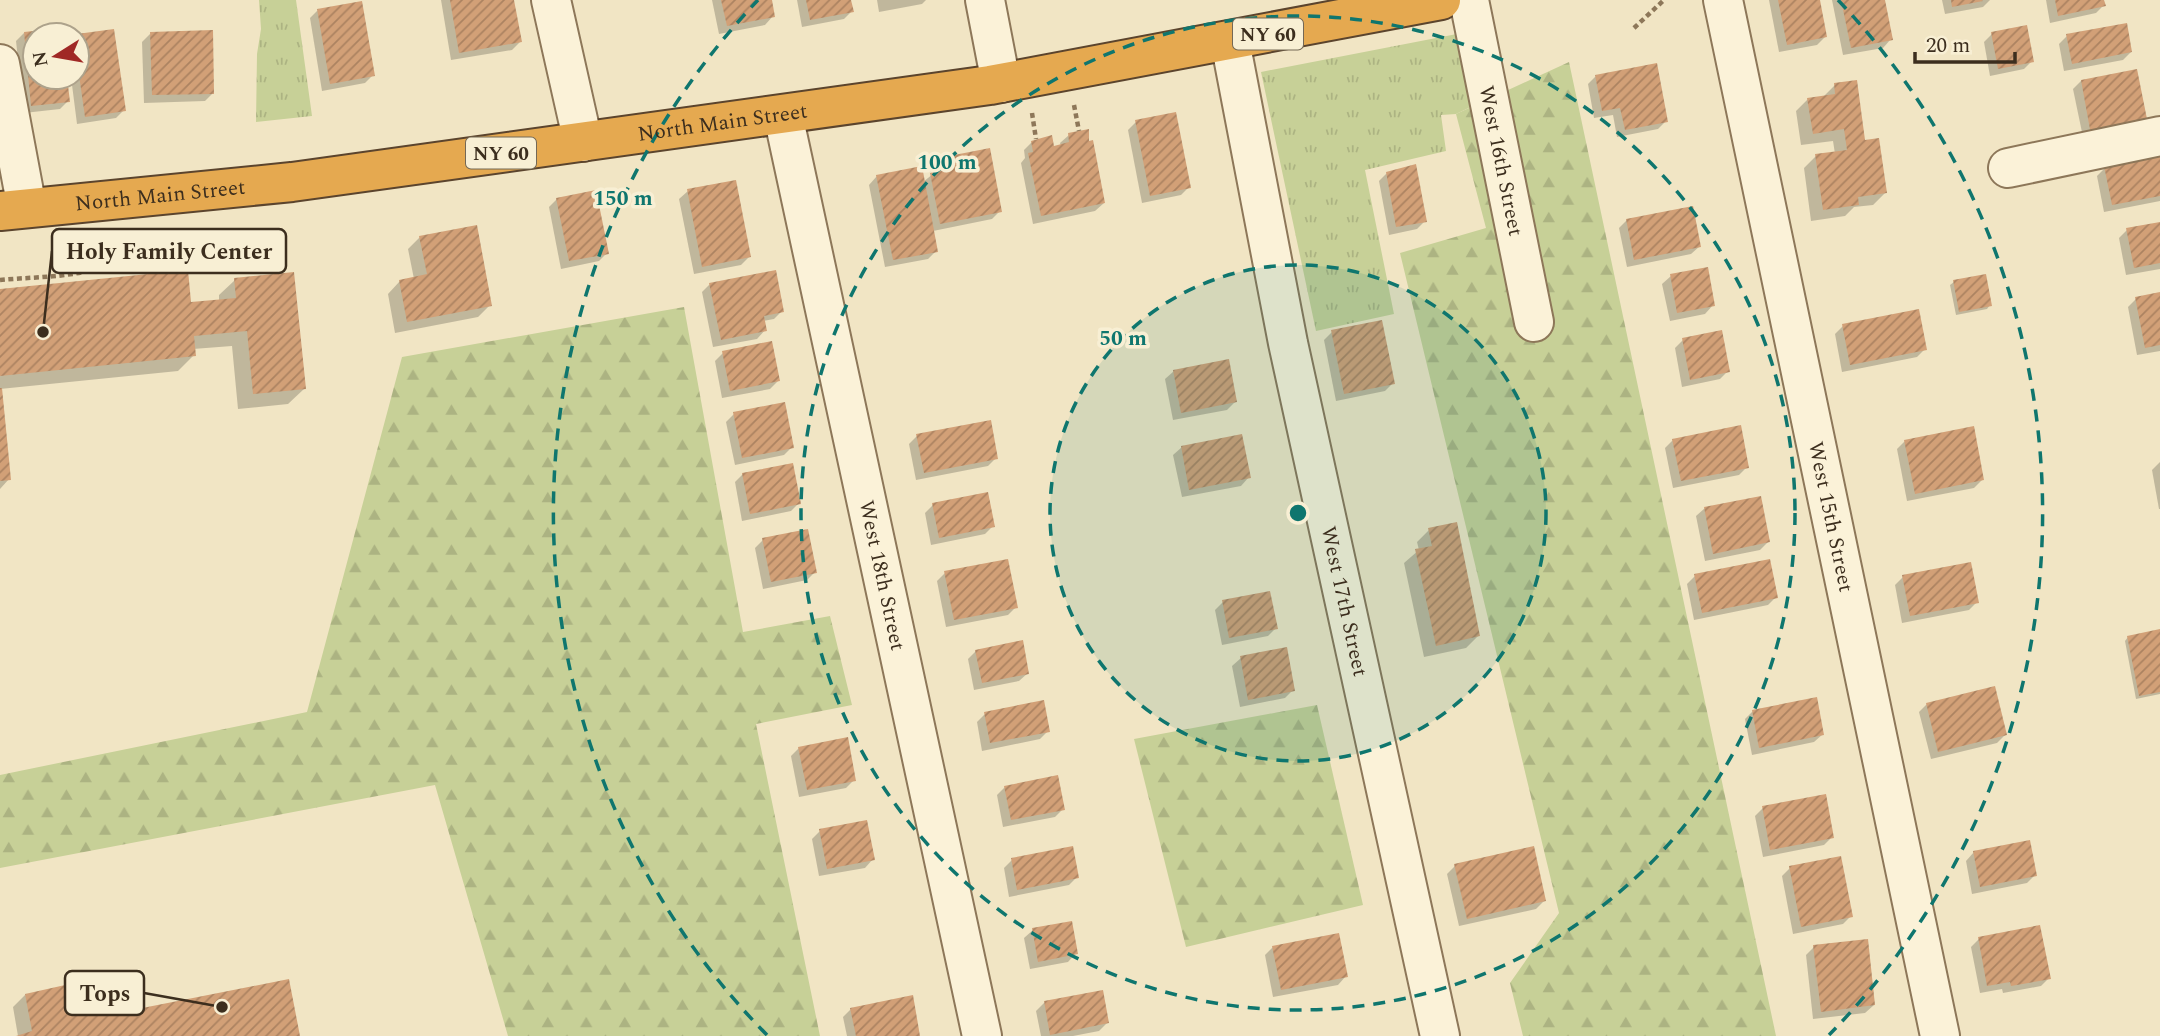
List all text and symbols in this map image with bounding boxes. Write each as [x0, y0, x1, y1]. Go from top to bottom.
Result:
road number: NY 60 [1233, 18, 1303, 50]
north arrow [21, 21, 91, 91]
scale bar [1915, 21, 2015, 65]
text: 20 m [1926, 30, 1970, 62]
text: N [25, 49, 56, 69]
street label: West 16th Street [1470, 83, 1531, 239]
street label: North Main Street [636, 96, 809, 151]
road number: NY 60 [466, 138, 536, 168]
text: 100 m [917, 147, 977, 179]
street label: North Main Street [74, 172, 247, 220]
text: 150 m [593, 183, 653, 215]
callout: Holy Family Center [52, 229, 286, 273]
text: Holy Family Center [66, 235, 272, 270]
text: 50 m [1099, 323, 1147, 355]
street label: West 15th Street [1799, 439, 1862, 595]
street label: West 18th Street [850, 497, 913, 654]
centre of rings [1286, 501, 1310, 525]
street label: West 17th Street [1312, 523, 1376, 680]
callout: Tops [65, 971, 144, 1015]
text: Tops [79, 977, 131, 1012]

